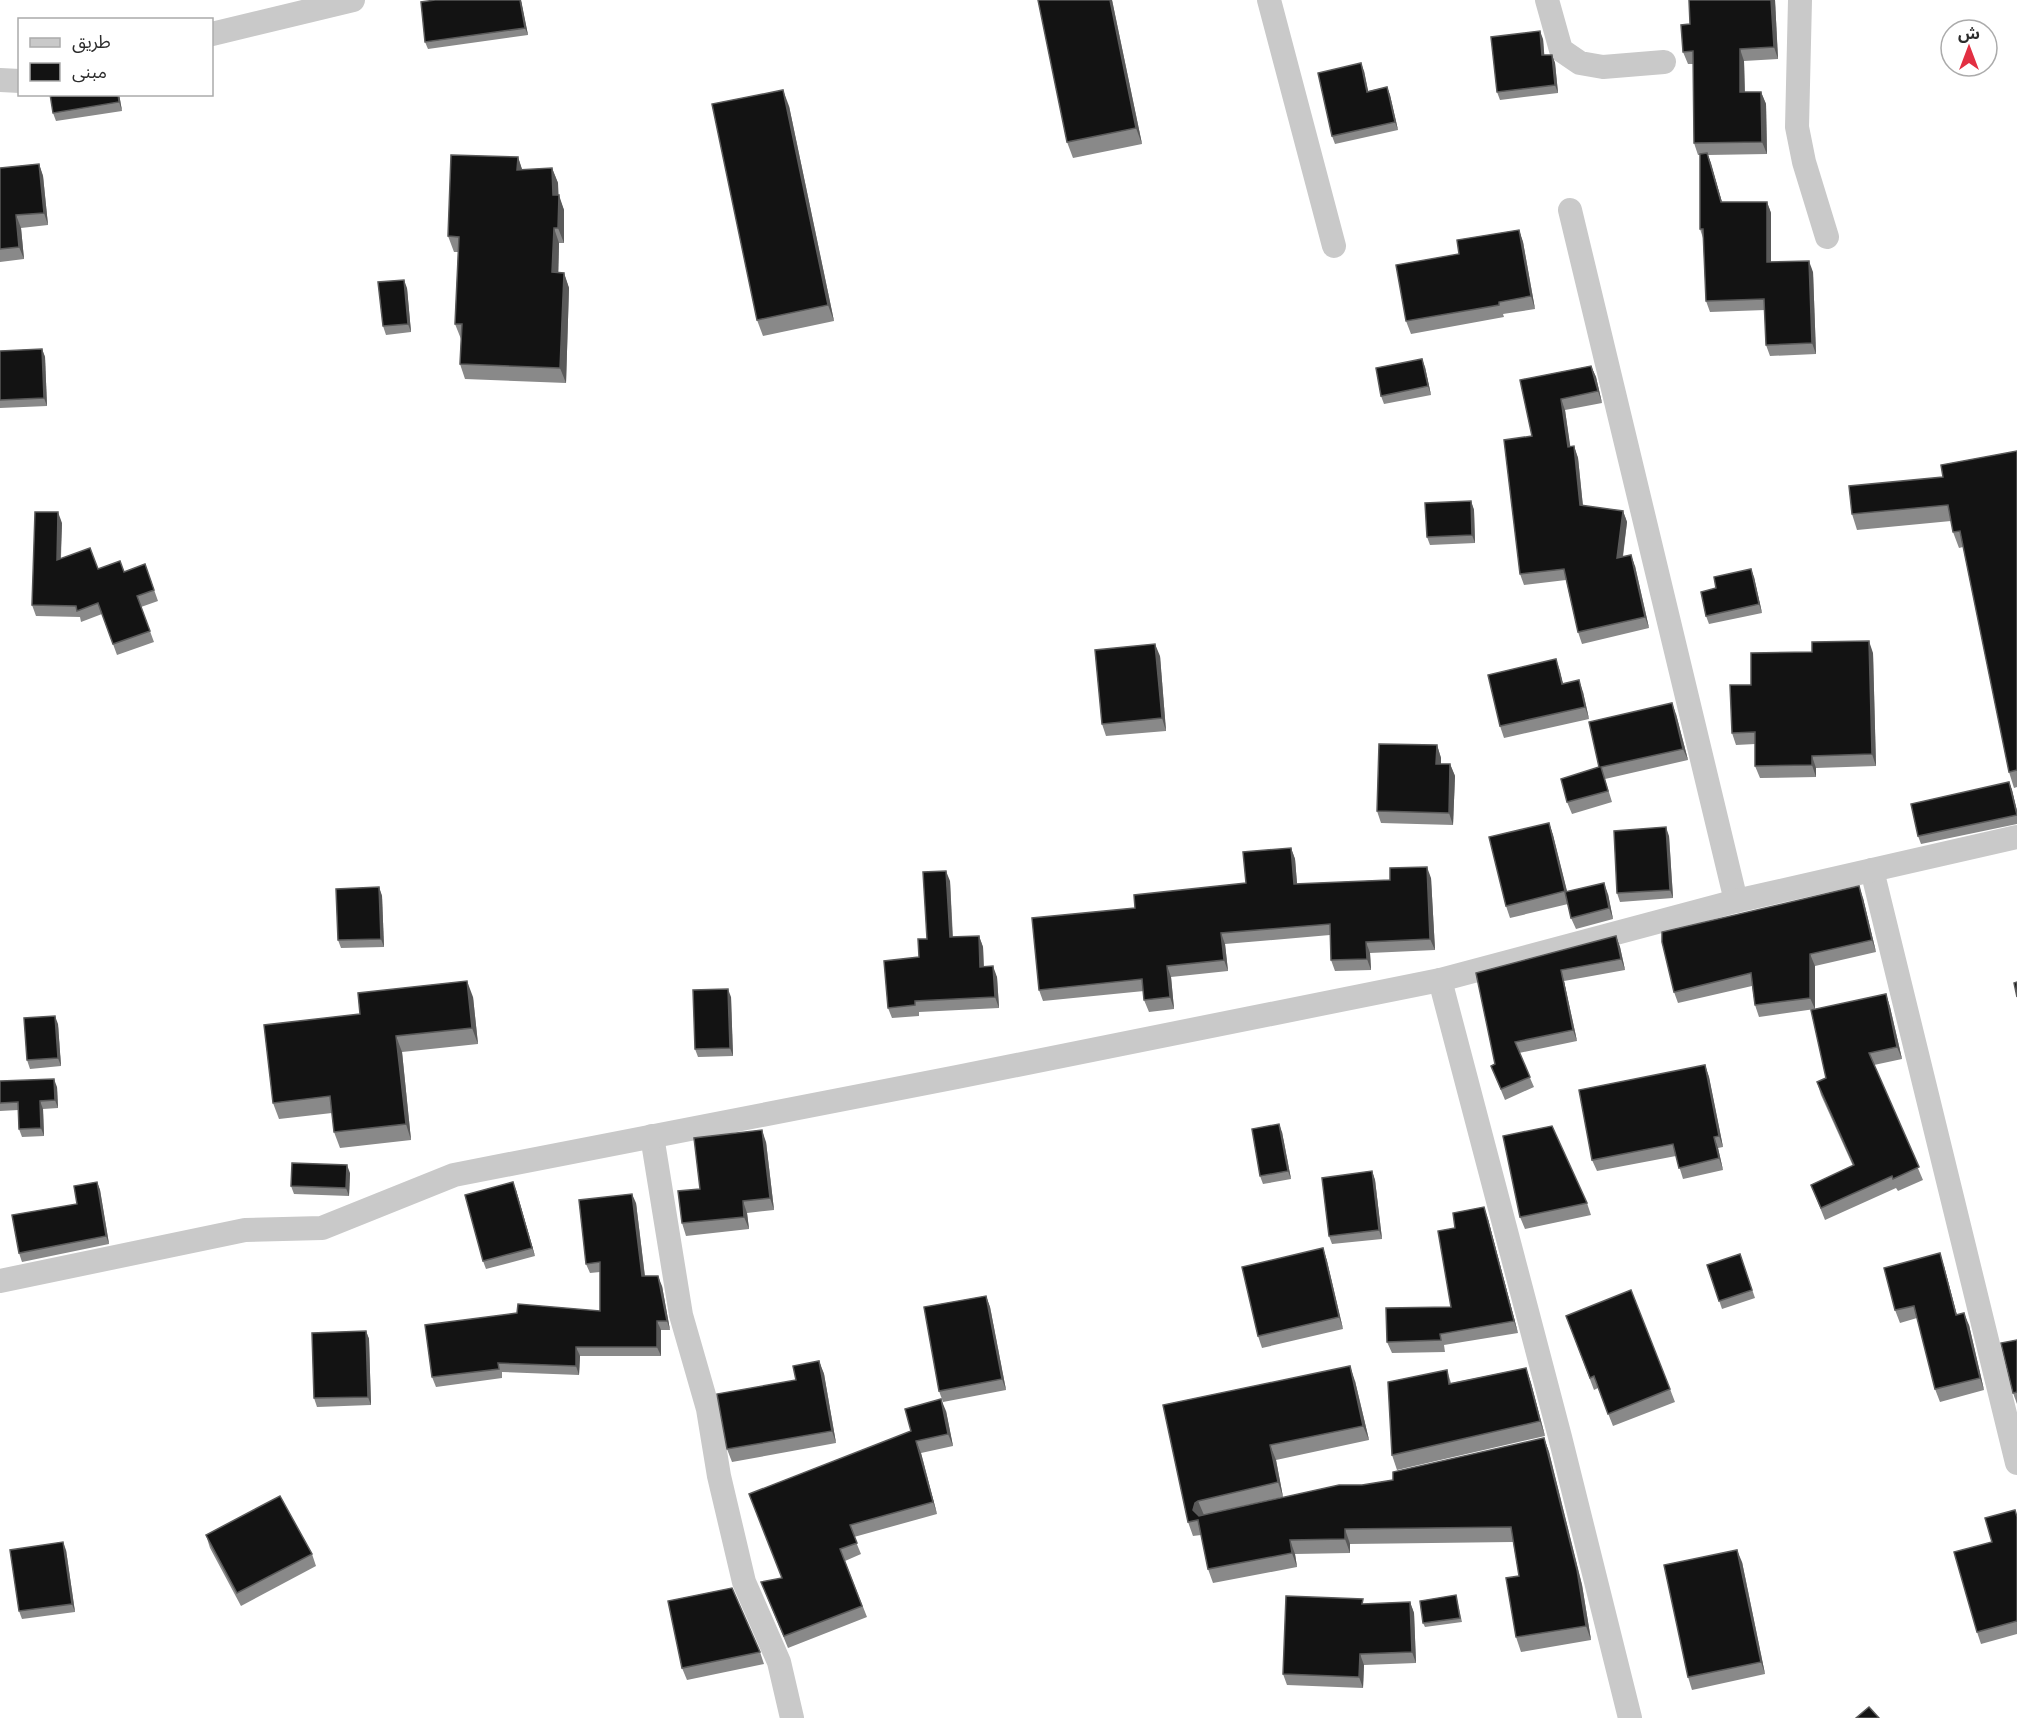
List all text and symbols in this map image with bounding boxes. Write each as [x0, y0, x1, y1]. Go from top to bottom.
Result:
legend [18, 18, 213, 96]
north arrow [1939, 18, 1999, 78]
text: ش [1958, 24, 1980, 43]
text: طريق [72, 31, 111, 53]
text: مبنى [72, 61, 107, 83]

